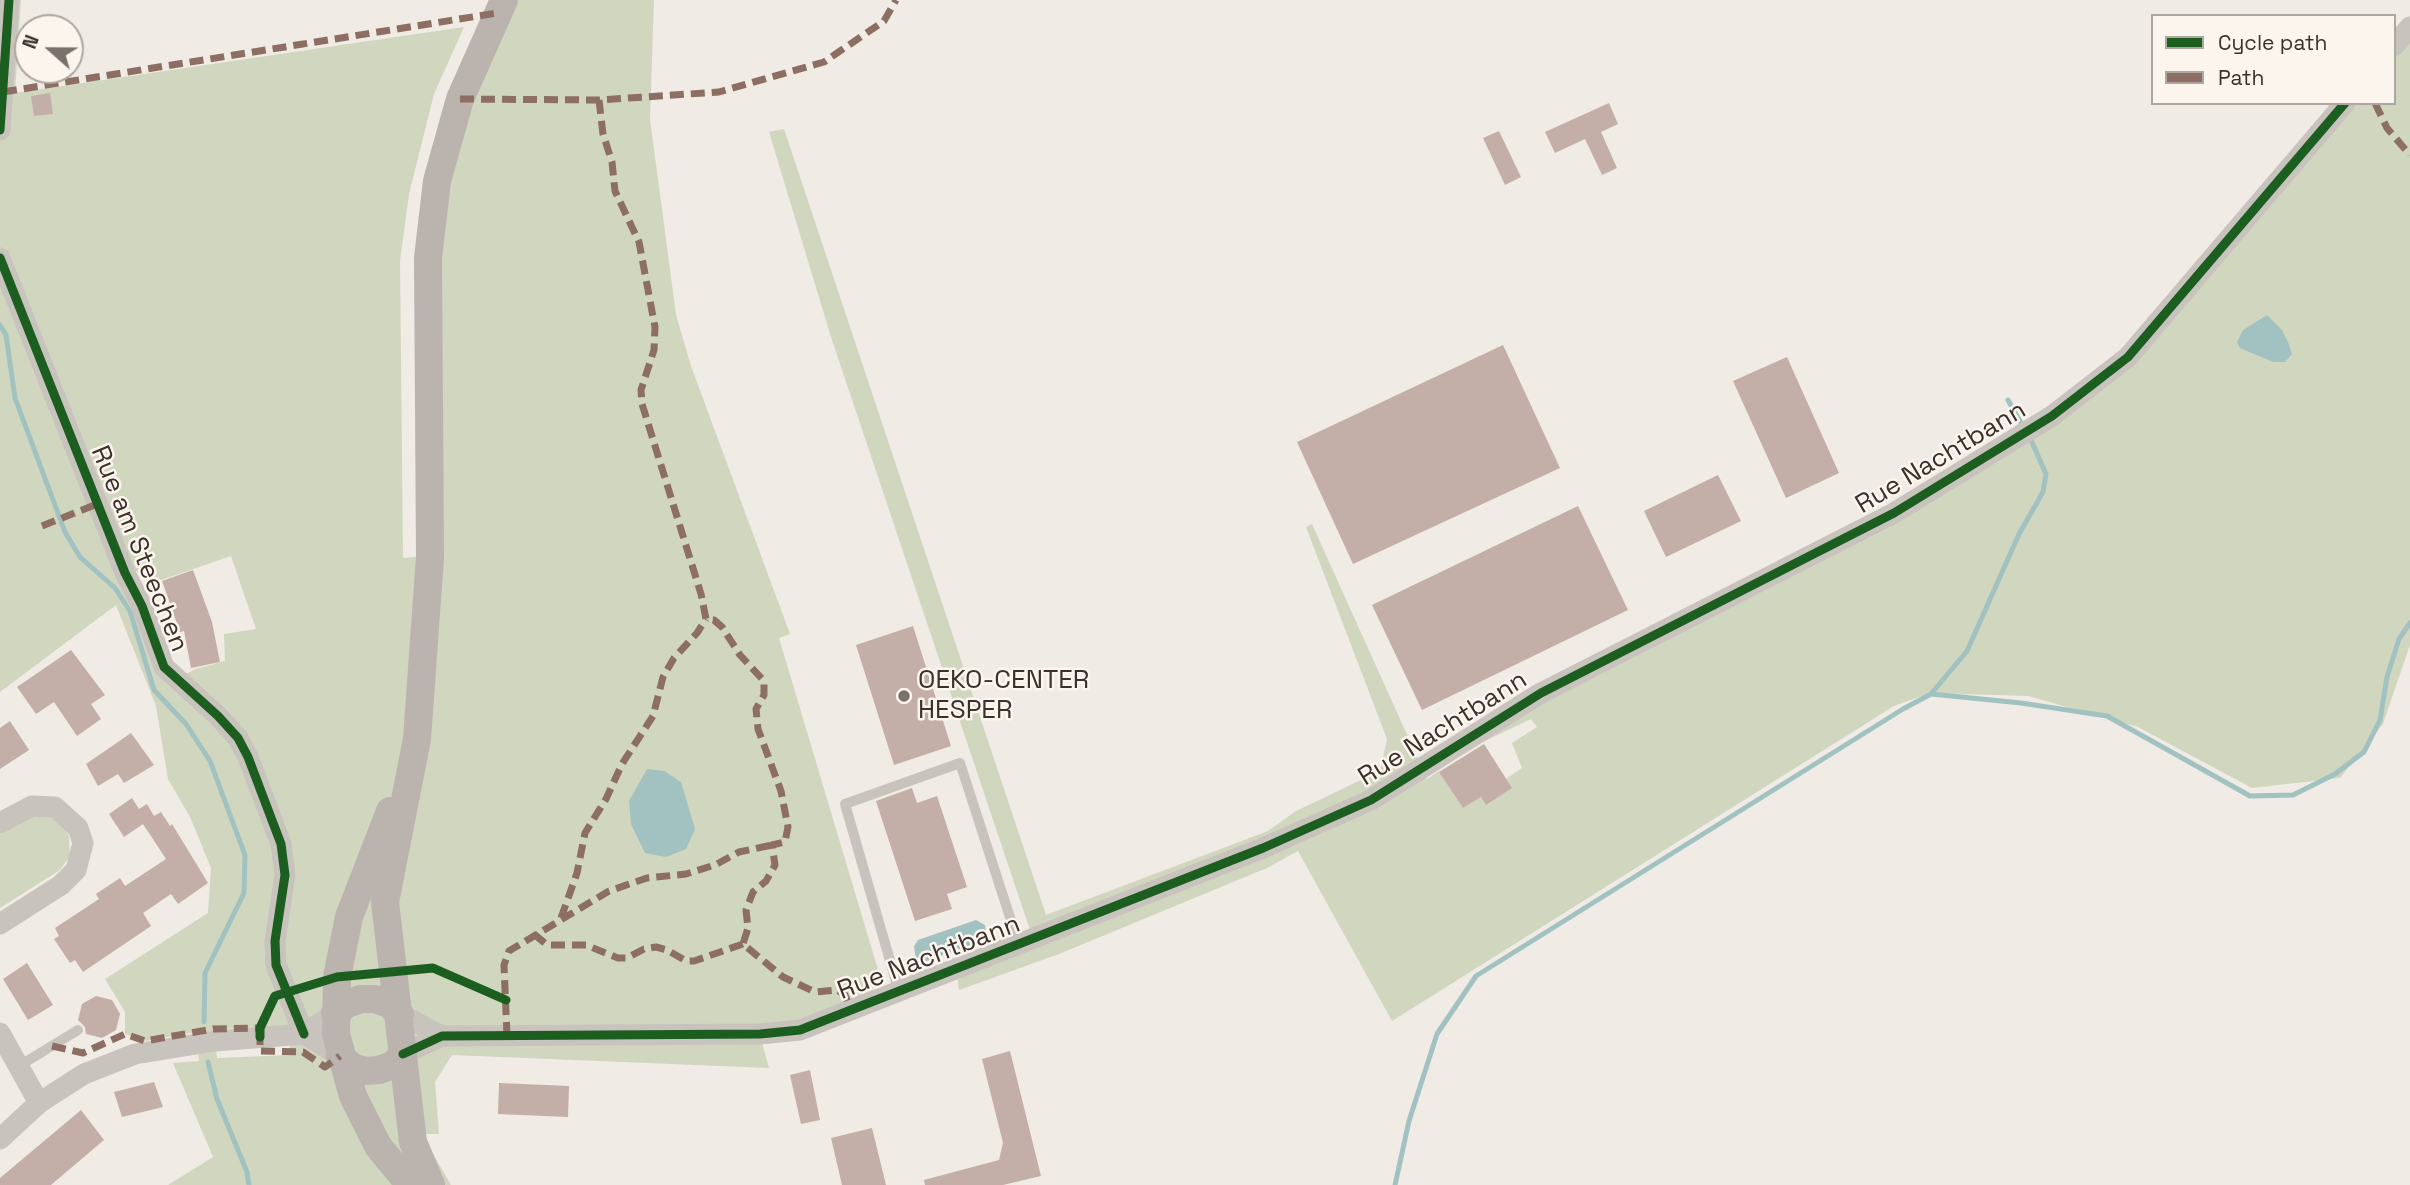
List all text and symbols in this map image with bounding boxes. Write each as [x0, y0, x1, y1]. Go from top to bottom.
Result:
north arrow [14, 14, 84, 84]
legend [2151, 14, 2396, 105]
text: Cycle path [2218, 29, 2327, 56]
text: N [17, 32, 45, 52]
text: Path [2218, 64, 2264, 91]
street label: Rue Nachtbann [1850, 395, 2032, 521]
street label: Rue am Steechen [83, 441, 195, 657]
place label: OEKO-CENTER HESPER [918, 665, 1089, 726]
street label: Rue Nachtbann [1353, 665, 1533, 793]
marker: OEKO-CENTER HESPER [896, 688, 912, 704]
street label: Rue Nachtbann [833, 909, 1025, 1007]

